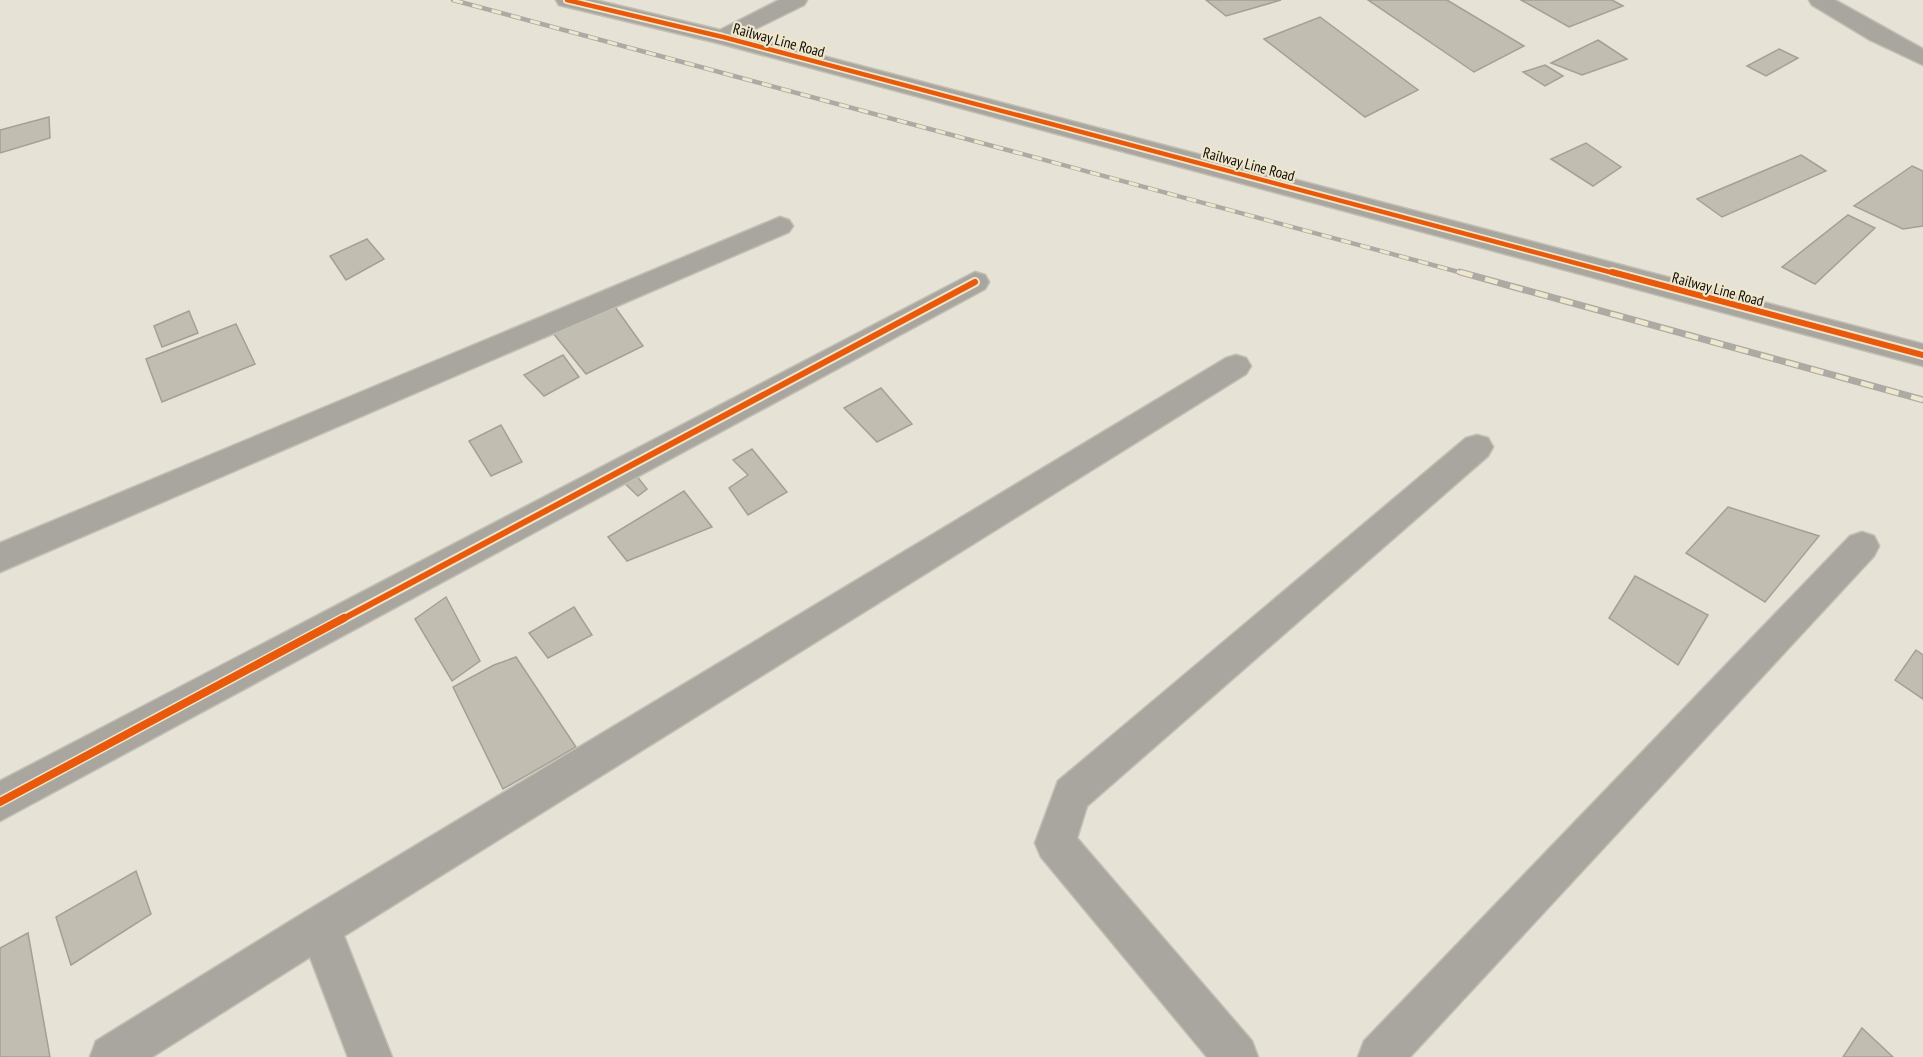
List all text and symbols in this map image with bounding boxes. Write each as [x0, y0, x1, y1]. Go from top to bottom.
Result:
street label: Railway Line Road [731, 19, 827, 61]
street label: Railway Line Road [1201, 143, 1297, 185]
street label: Railway Line Road [1670, 268, 1766, 310]

